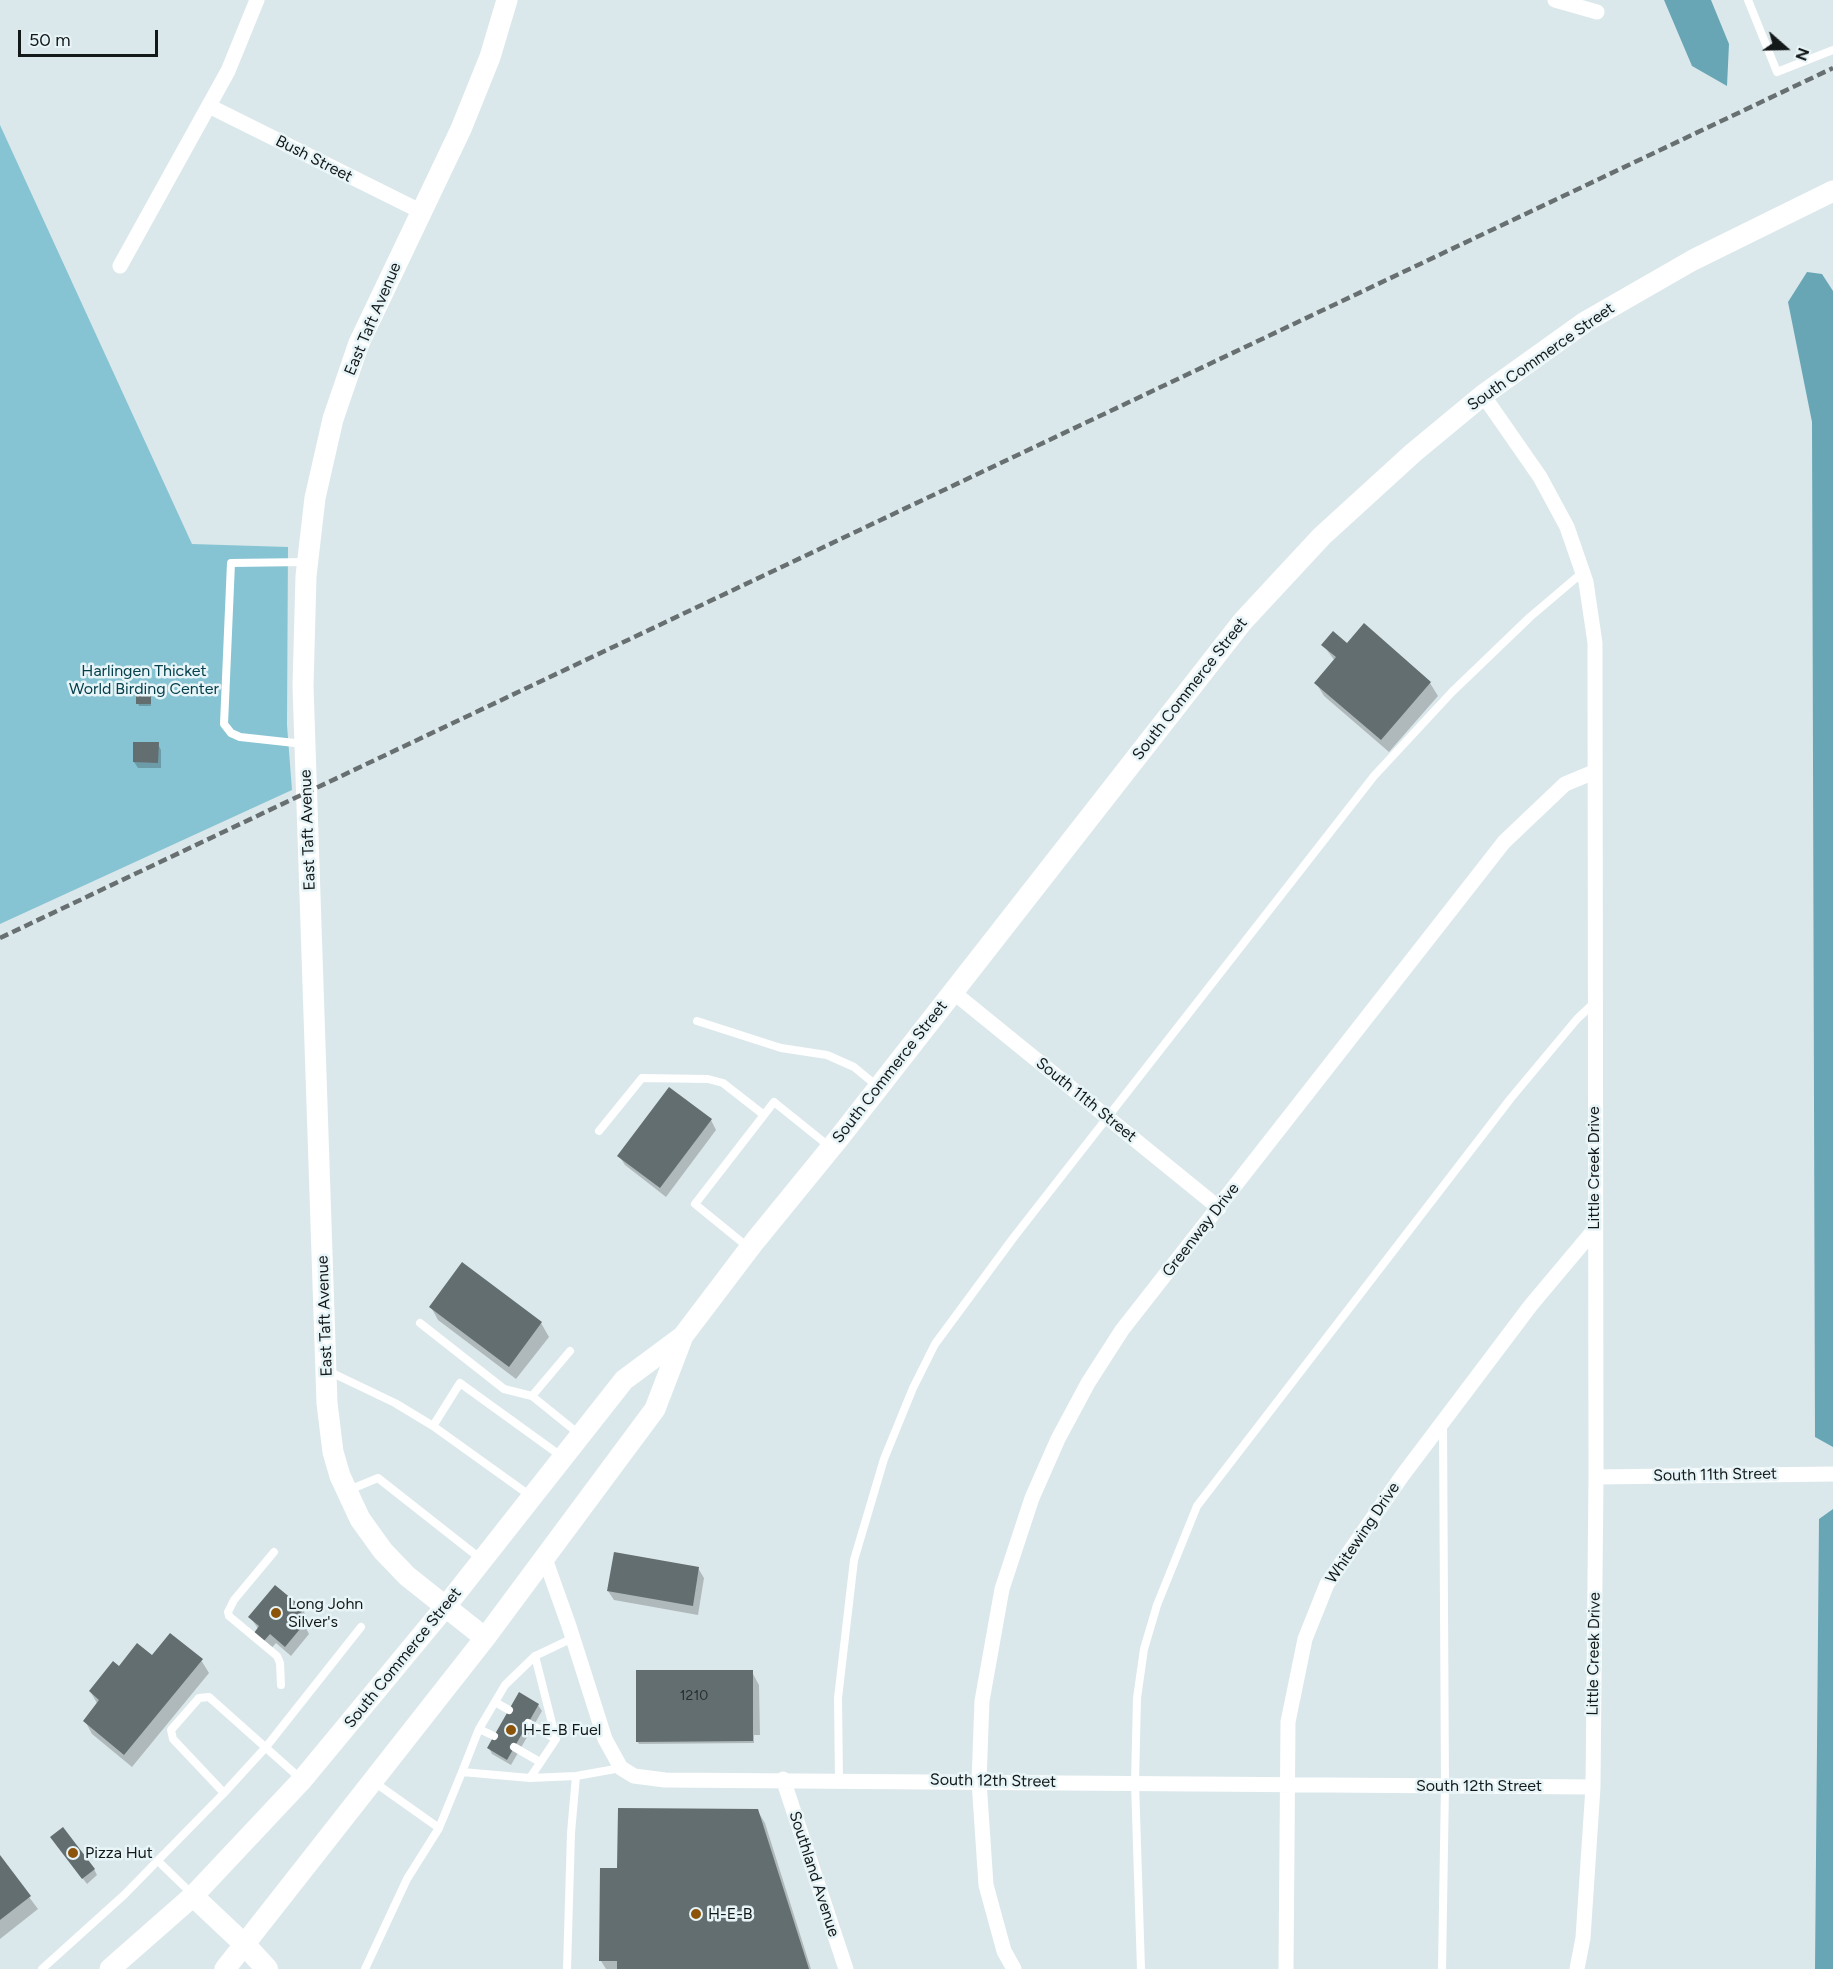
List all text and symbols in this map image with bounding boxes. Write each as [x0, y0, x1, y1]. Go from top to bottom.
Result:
scale bar [21, 18, 160, 56]
north arrow [1755, 18, 1815, 78]
text: 50 m [29, 29, 71, 51]
text: N [1791, 45, 1813, 63]
street label: Bush Street [272, 131, 356, 187]
street label: East Taft Avenue [341, 260, 405, 378]
street label: South Commerce Street [1464, 299, 1618, 415]
street label: South Commerce Street [1128, 614, 1252, 764]
park label: Harlingen Thicket World Birding Center [69, 661, 219, 699]
street label: East Taft Avenue [296, 769, 320, 891]
street label: South Commerce Street [828, 997, 952, 1147]
street label: South 11th Street [1032, 1054, 1140, 1146]
street label: Little Creek Drive [1584, 1106, 1604, 1230]
street label: Greenway Drive [1158, 1179, 1244, 1281]
street label: East Taft Avenue [313, 1255, 337, 1377]
street label: South 11th Street [1653, 1464, 1777, 1486]
street label: Whitewing Drive [1322, 1479, 1404, 1587]
street label: South Commerce Street [340, 1584, 466, 1732]
street label: Little Creek Drive [1583, 1592, 1605, 1716]
place label: Long John Silver's [288, 1594, 363, 1632]
marker: Long John Silver's [269, 1606, 283, 1620]
house number: 1210 [680, 1688, 708, 1704]
place label: H-E-B Fuel [523, 1720, 601, 1740]
marker: H-E-B Fuel [504, 1723, 518, 1737]
street label: South 12th Street [930, 1770, 1056, 1792]
street label: South 12th Street [1416, 1776, 1542, 1796]
street label: Southland Avenue [785, 1809, 843, 1939]
place label: Pizza Hut [85, 1843, 153, 1863]
marker: Pizza Hut [66, 1846, 80, 1860]
place label: H-E-B [708, 1904, 753, 1924]
marker: H-E-B [689, 1907, 703, 1921]

